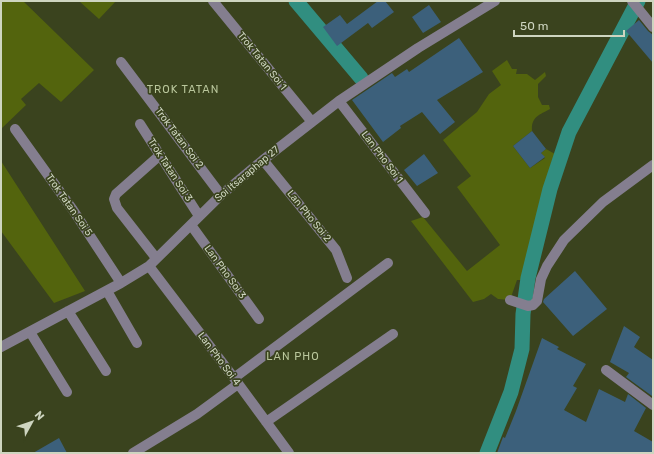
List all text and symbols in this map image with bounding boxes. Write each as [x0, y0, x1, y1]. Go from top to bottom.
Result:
scale bar [514, 12, 624, 38]
text: 50 m [520, 19, 548, 33]
street label: Trok Tatan Soi 1 [235, 30, 289, 92]
district label: TROK TATAN [147, 83, 219, 96]
street label: Trok Tatan Soi 2 [152, 105, 206, 171]
street label: Lan Pho Soi 1 [359, 129, 405, 185]
street label: Trok Tatan Soi 3 [145, 136, 195, 204]
street label: Soi Itsaraphap 27 [212, 144, 282, 204]
street label: Trok Tatan Soi 5 [43, 172, 95, 238]
street label: Lan Pho Soi 2 [284, 188, 334, 244]
street label: Lan Pho Soi 3 [202, 243, 248, 301]
street label: Lan Pho Soi 4 [195, 330, 243, 388]
district label: LAN PHO [266, 350, 320, 363]
north arrow [12, 402, 52, 442]
text: N [32, 409, 47, 423]

